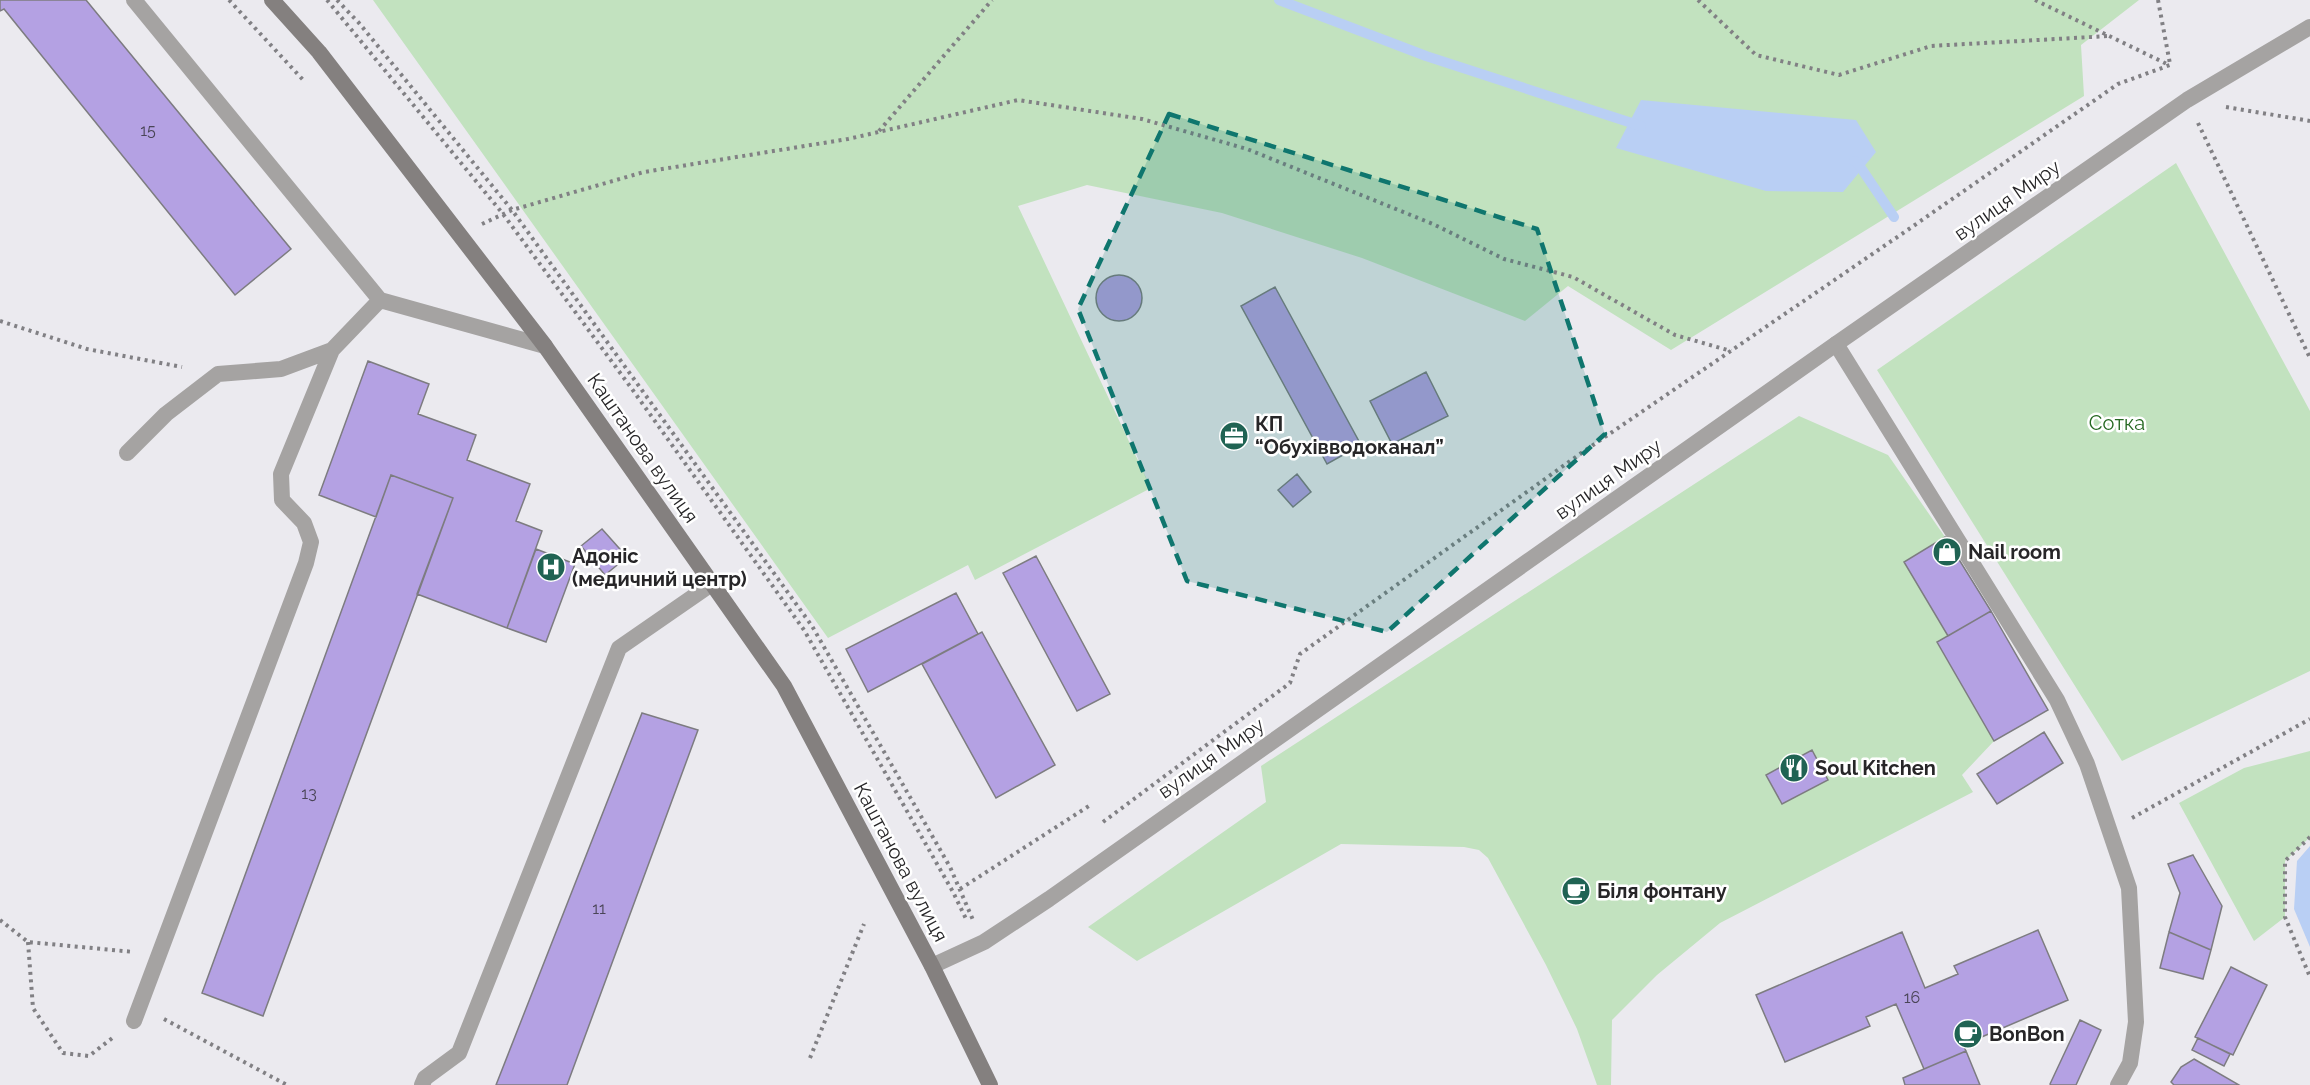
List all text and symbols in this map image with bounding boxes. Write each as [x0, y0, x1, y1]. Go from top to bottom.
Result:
house number: 15 [140, 121, 156, 140]
street label: вулиця Миру [1949, 154, 2065, 245]
street label: Каштанова вулиця [582, 369, 704, 527]
park label: Сотка [2089, 411, 2145, 435]
place label: КП “Обухівводоканал” [1255, 412, 1444, 459]
office icon: КП “Обухівводоканал” [1218, 420, 1250, 452]
street label: вулиця Миру [1550, 433, 1666, 524]
shop icon: Nail room [1931, 536, 1963, 568]
place label: Nail room [1968, 540, 2061, 564]
place label: Адоніс (медичний центр) [572, 544, 747, 591]
hospital icon: Адоніс (медичний центр) [535, 551, 567, 583]
street label: вулиця Миру [1153, 712, 1269, 803]
restaurant icon: Soul Kitchen [1778, 752, 1810, 784]
place label: Soul Kitchen [1815, 756, 1936, 780]
street label: Каштанова вулиця [849, 778, 953, 946]
house number: 13 [301, 784, 317, 803]
cafe icon: Біля фонтану [1560, 875, 1592, 907]
place label: Біля фонтану [1597, 879, 1727, 903]
house number: 11 [592, 899, 606, 918]
house number: 16 [1904, 988, 1920, 1007]
cafe icon: BonBon [1952, 1018, 1984, 1050]
place label: BonBon [1989, 1022, 2065, 1046]

